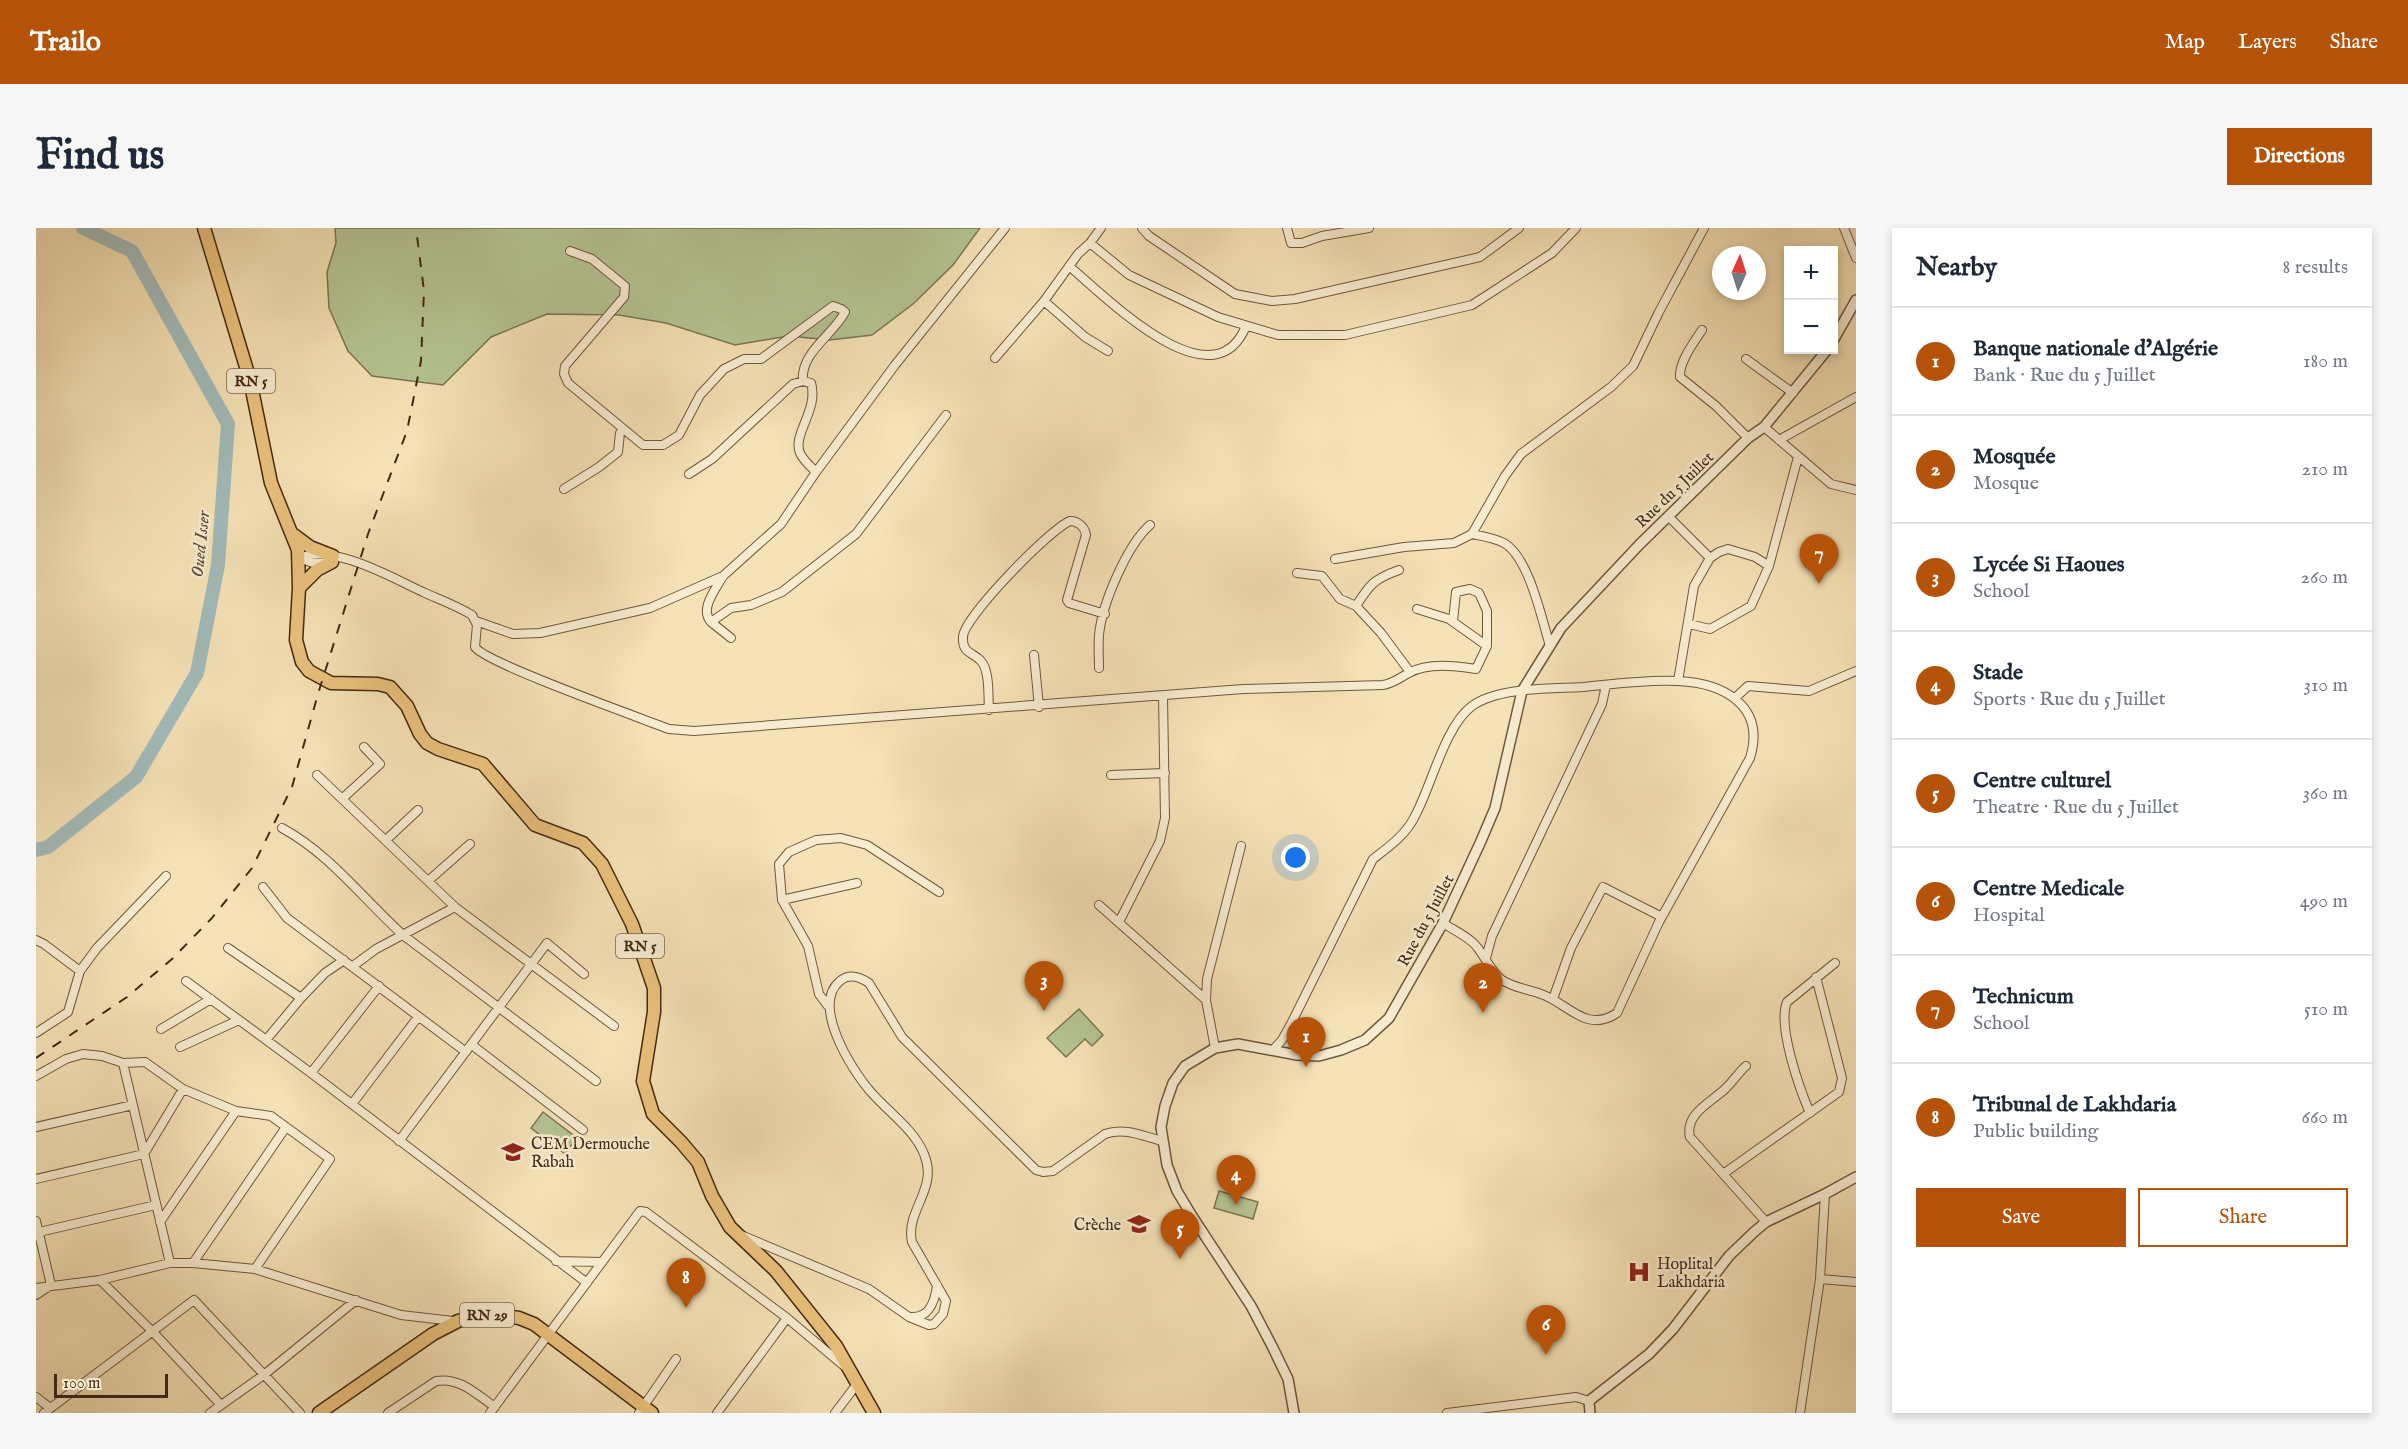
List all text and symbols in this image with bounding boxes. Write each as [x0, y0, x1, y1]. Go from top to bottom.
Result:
text: Trailo [30, 25, 101, 60]
text: Map [2165, 29, 2205, 56]
text: Layers [2238, 29, 2297, 56]
text: Share [2330, 29, 2378, 56]
button: Directions [2227, 128, 2372, 185]
text: Find us [36, 130, 164, 183]
north arrow [1712, 246, 1766, 300]
map controls [1784, 246, 1838, 354]
button: + [1784, 246, 1838, 300]
text: Nearby [1916, 251, 1997, 284]
text: 8 results [2282, 255, 2348, 280]
button: − [1784, 300, 1838, 354]
text: Banque nationale d'Algérie [1973, 335, 2218, 363]
text: 1 [1932, 349, 1939, 374]
text: 180 m [2303, 349, 2348, 374]
text: Bank · Rue du 5 Juillet [1973, 363, 2156, 388]
road number: RN 5 [227, 369, 275, 393]
text: Mosquée [1973, 443, 2056, 471]
street label: Rue du 5 Juillet [1632, 448, 1719, 533]
text: 2 [1931, 457, 1940, 482]
text: 210 m [2302, 457, 2348, 482]
text: Mosque [1973, 471, 2039, 496]
water label: Oued Isser [187, 509, 216, 578]
pin: 7 [1800, 534, 1838, 584]
text: Lycée Si Haoues [1973, 551, 2125, 579]
text: 3 [1932, 565, 1939, 590]
text: 260 m [2301, 565, 2348, 590]
text: School [1973, 579, 2029, 604]
text: Stade [1973, 659, 2023, 687]
text: 4 [1931, 673, 1940, 698]
text: 310 m [2304, 673, 2348, 698]
text: Sports · Rue du 5 Juillet [1973, 687, 2166, 712]
text: Centre culturel [1973, 767, 2111, 795]
text: 5 [1932, 781, 1939, 806]
text: 360 m [2302, 781, 2348, 806]
text: Theatre · Rue du 5 Juillet [1973, 795, 2179, 820]
your location [1281, 843, 1310, 872]
street label: Rue du 5 Juillet [1394, 871, 1460, 970]
text: Centre Medicale [1973, 875, 2124, 903]
text: 6 [1931, 889, 1940, 914]
text: 490 m [2300, 889, 2348, 914]
text: Hospital [1973, 903, 2045, 928]
road number: RN 5 [616, 934, 664, 958]
pin: 3 [1024, 962, 1064, 1011]
pin: 2 [1464, 964, 1502, 1013]
text: Technicum [1973, 983, 2074, 1011]
text: 7 [1931, 997, 1940, 1022]
text: 510 m [2304, 997, 2348, 1022]
text: School [1973, 1011, 2029, 1036]
pin: 1 [1286, 1018, 1326, 1067]
text: Tribunal de Lakhdaria [1973, 1091, 2176, 1119]
text: 8 [1932, 1105, 1939, 1130]
text: 660 m [2301, 1105, 2348, 1130]
text: Public building [1973, 1119, 2098, 1144]
place label: CEM Dermouche Rabah [531, 1135, 650, 1173]
school or university icon: CEM Dermouche Rabah [500, 1139, 526, 1165]
pin: 4 [1216, 1156, 1256, 1205]
button: Save [1916, 1188, 2126, 1247]
button: Share [2138, 1188, 2348, 1247]
pin: 5 [1160, 1210, 1200, 1259]
school or university icon: Crèche [1126, 1211, 1152, 1237]
place label: Crèche [1074, 1216, 1121, 1236]
place label: Hoplital Lakhdaria [1657, 1255, 1725, 1293]
pin: 8 [666, 1258, 706, 1308]
hospital icon: Hoplital Lakhdaria [1626, 1259, 1652, 1285]
road number: RN 29 [460, 1303, 514, 1327]
pin: 6 [1526, 1306, 1566, 1355]
scale bar [54, 1371, 168, 1398]
text: 100 m [63, 1374, 100, 1394]

